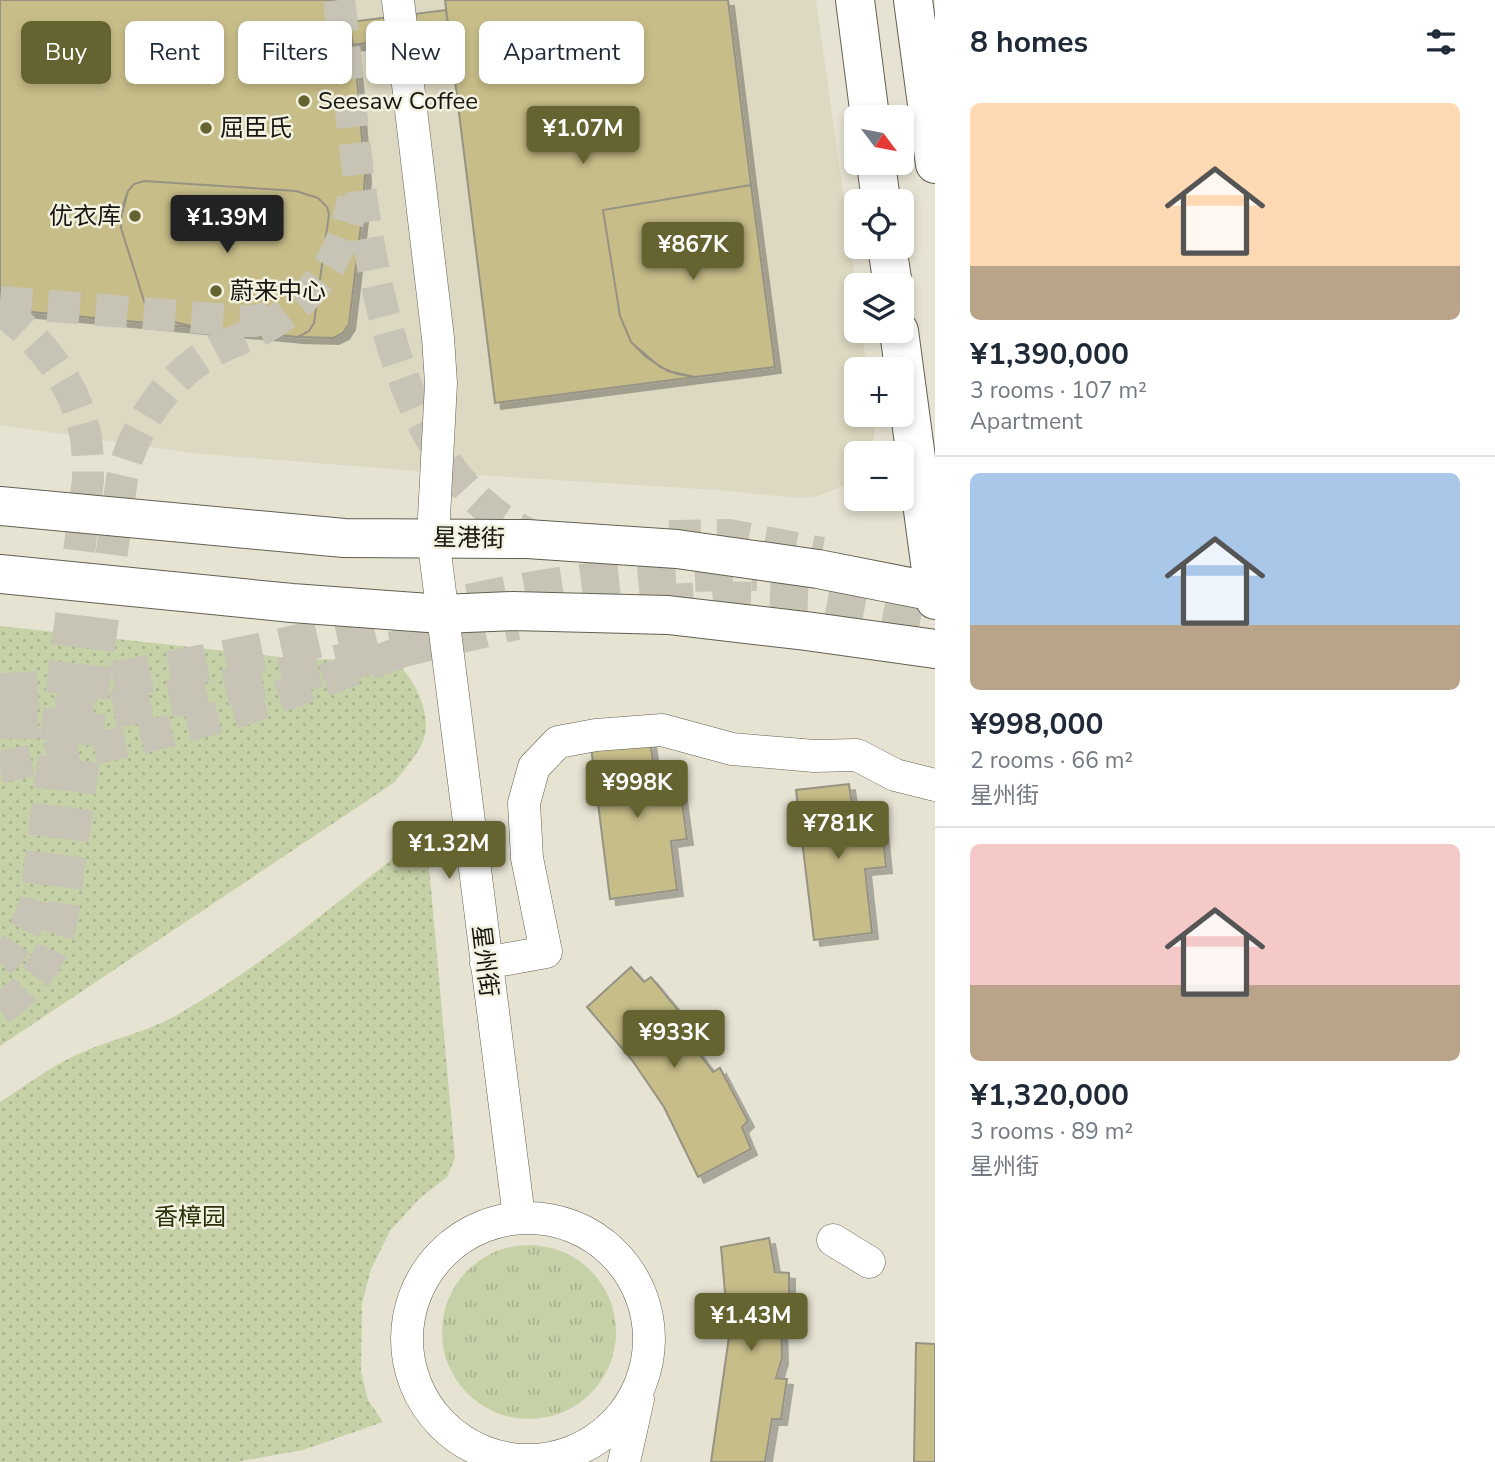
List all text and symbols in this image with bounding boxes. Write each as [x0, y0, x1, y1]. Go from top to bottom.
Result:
chip: Buy [21, 21, 111, 84]
chip: Rent [125, 21, 224, 84]
chip: Filters [238, 21, 352, 84]
chip: New [366, 21, 465, 84]
chip: Apartment [479, 21, 644, 84]
text: 8 homes [970, 22, 1088, 63]
icon: filters [1422, 23, 1460, 61]
place label: Seesaw Coffee [318, 85, 478, 117]
marker: Seesaw Coffee [296, 93, 312, 109]
north arrow [844, 105, 914, 175]
map controls [844, 105, 914, 511]
pin: ¥1.07M [526, 106, 640, 166]
place label: 屈臣氏 [220, 112, 292, 144]
text: ¥1.07M [543, 113, 623, 144]
marker: 屈臣氏 [198, 120, 214, 136]
icon: home [1152, 148, 1278, 274]
button: locate [844, 189, 914, 259]
pin: ¥1.39M [170, 196, 284, 255]
place label: 优衣库 [49, 200, 121, 232]
text: ¥1.39M [187, 202, 267, 233]
marker: 优衣库 [127, 208, 143, 224]
pin: ¥867K [644, 222, 742, 282]
text: ¥867K [658, 229, 728, 260]
button: layers [844, 273, 914, 343]
place label: 蔚来中心 [230, 275, 326, 307]
marker: 蔚来中心 [208, 283, 224, 299]
text: ¥1,390,000 [970, 334, 1129, 375]
button: + [844, 357, 914, 427]
text: 3 rooms · 107 m² [970, 375, 1147, 406]
text: Apartment [970, 406, 1082, 437]
button: − [844, 441, 914, 511]
icon: home [1152, 518, 1278, 644]
street label: 星港街 [433, 521, 505, 555]
text: ¥998,000 [970, 704, 1103, 745]
text: 2 rooms · 66 m² [970, 745, 1133, 776]
pin: ¥998K [588, 760, 686, 820]
text: ¥998K [602, 767, 672, 798]
text: 星州街 [970, 780, 1039, 811]
pin: ¥781K [789, 802, 887, 861]
text: ¥781K [803, 808, 873, 839]
pin: ¥1.32M [392, 822, 506, 881]
text: ¥1.32M [409, 828, 489, 859]
icon: home [1152, 889, 1278, 1015]
street label: 星州街 [465, 923, 505, 999]
pin: ¥933K [625, 1010, 723, 1070]
text: ¥933K [639, 1017, 709, 1048]
text: ¥1,320,000 [970, 1075, 1129, 1116]
text: 3 rooms · 89 m² [970, 1116, 1133, 1147]
text: 星州街 [970, 1151, 1039, 1182]
park label: 香樟园 [154, 1201, 226, 1233]
pin: ¥1.43M [694, 1294, 808, 1353]
text: ¥1.43M [711, 1300, 791, 1331]

